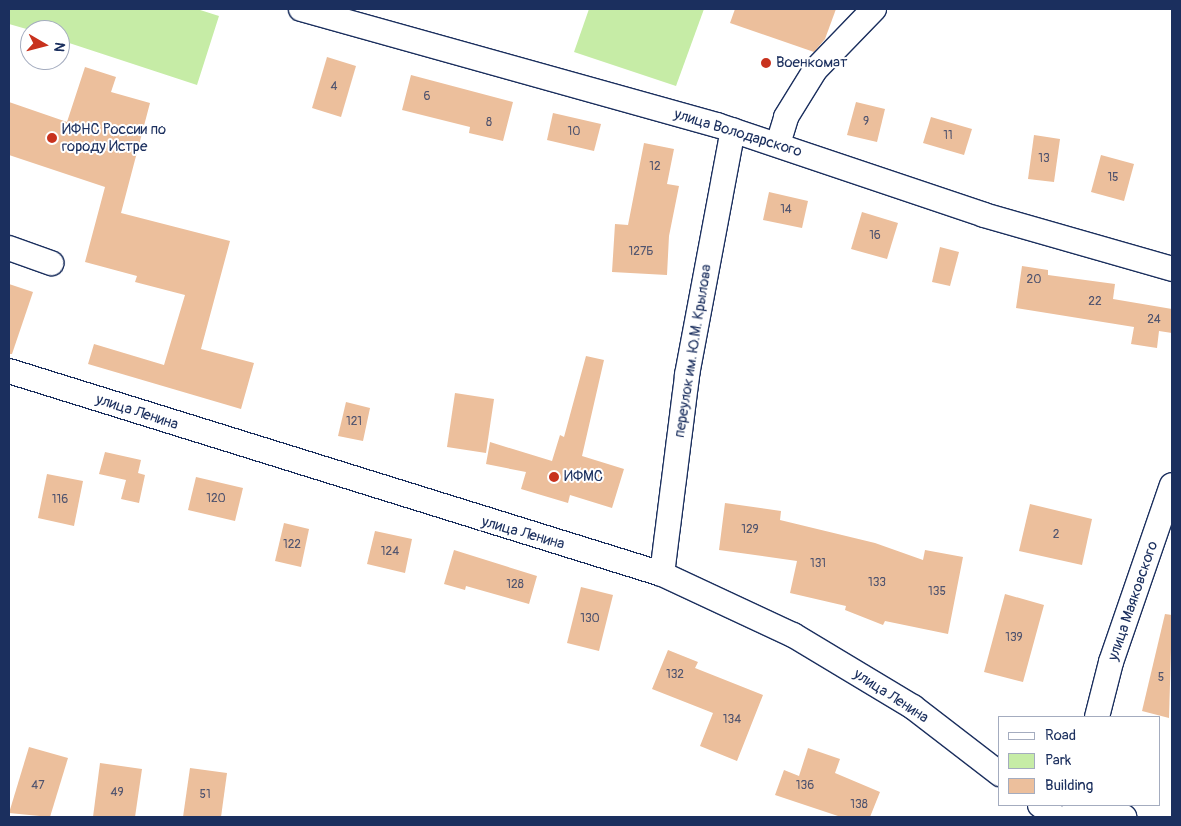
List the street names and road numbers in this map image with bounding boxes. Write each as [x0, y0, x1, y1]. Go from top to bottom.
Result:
street label: улица Володарского [672, 105, 804, 161]
street label: переулок им. Ю.М. Крылова [670, 263, 716, 439]
street label: улица Ленина [94, 390, 180, 434]
street label: улица Ленина [479, 513, 567, 553]
street label: улица Маяковского [1104, 539, 1162, 663]
street label: улица Ленина [850, 665, 932, 727]

